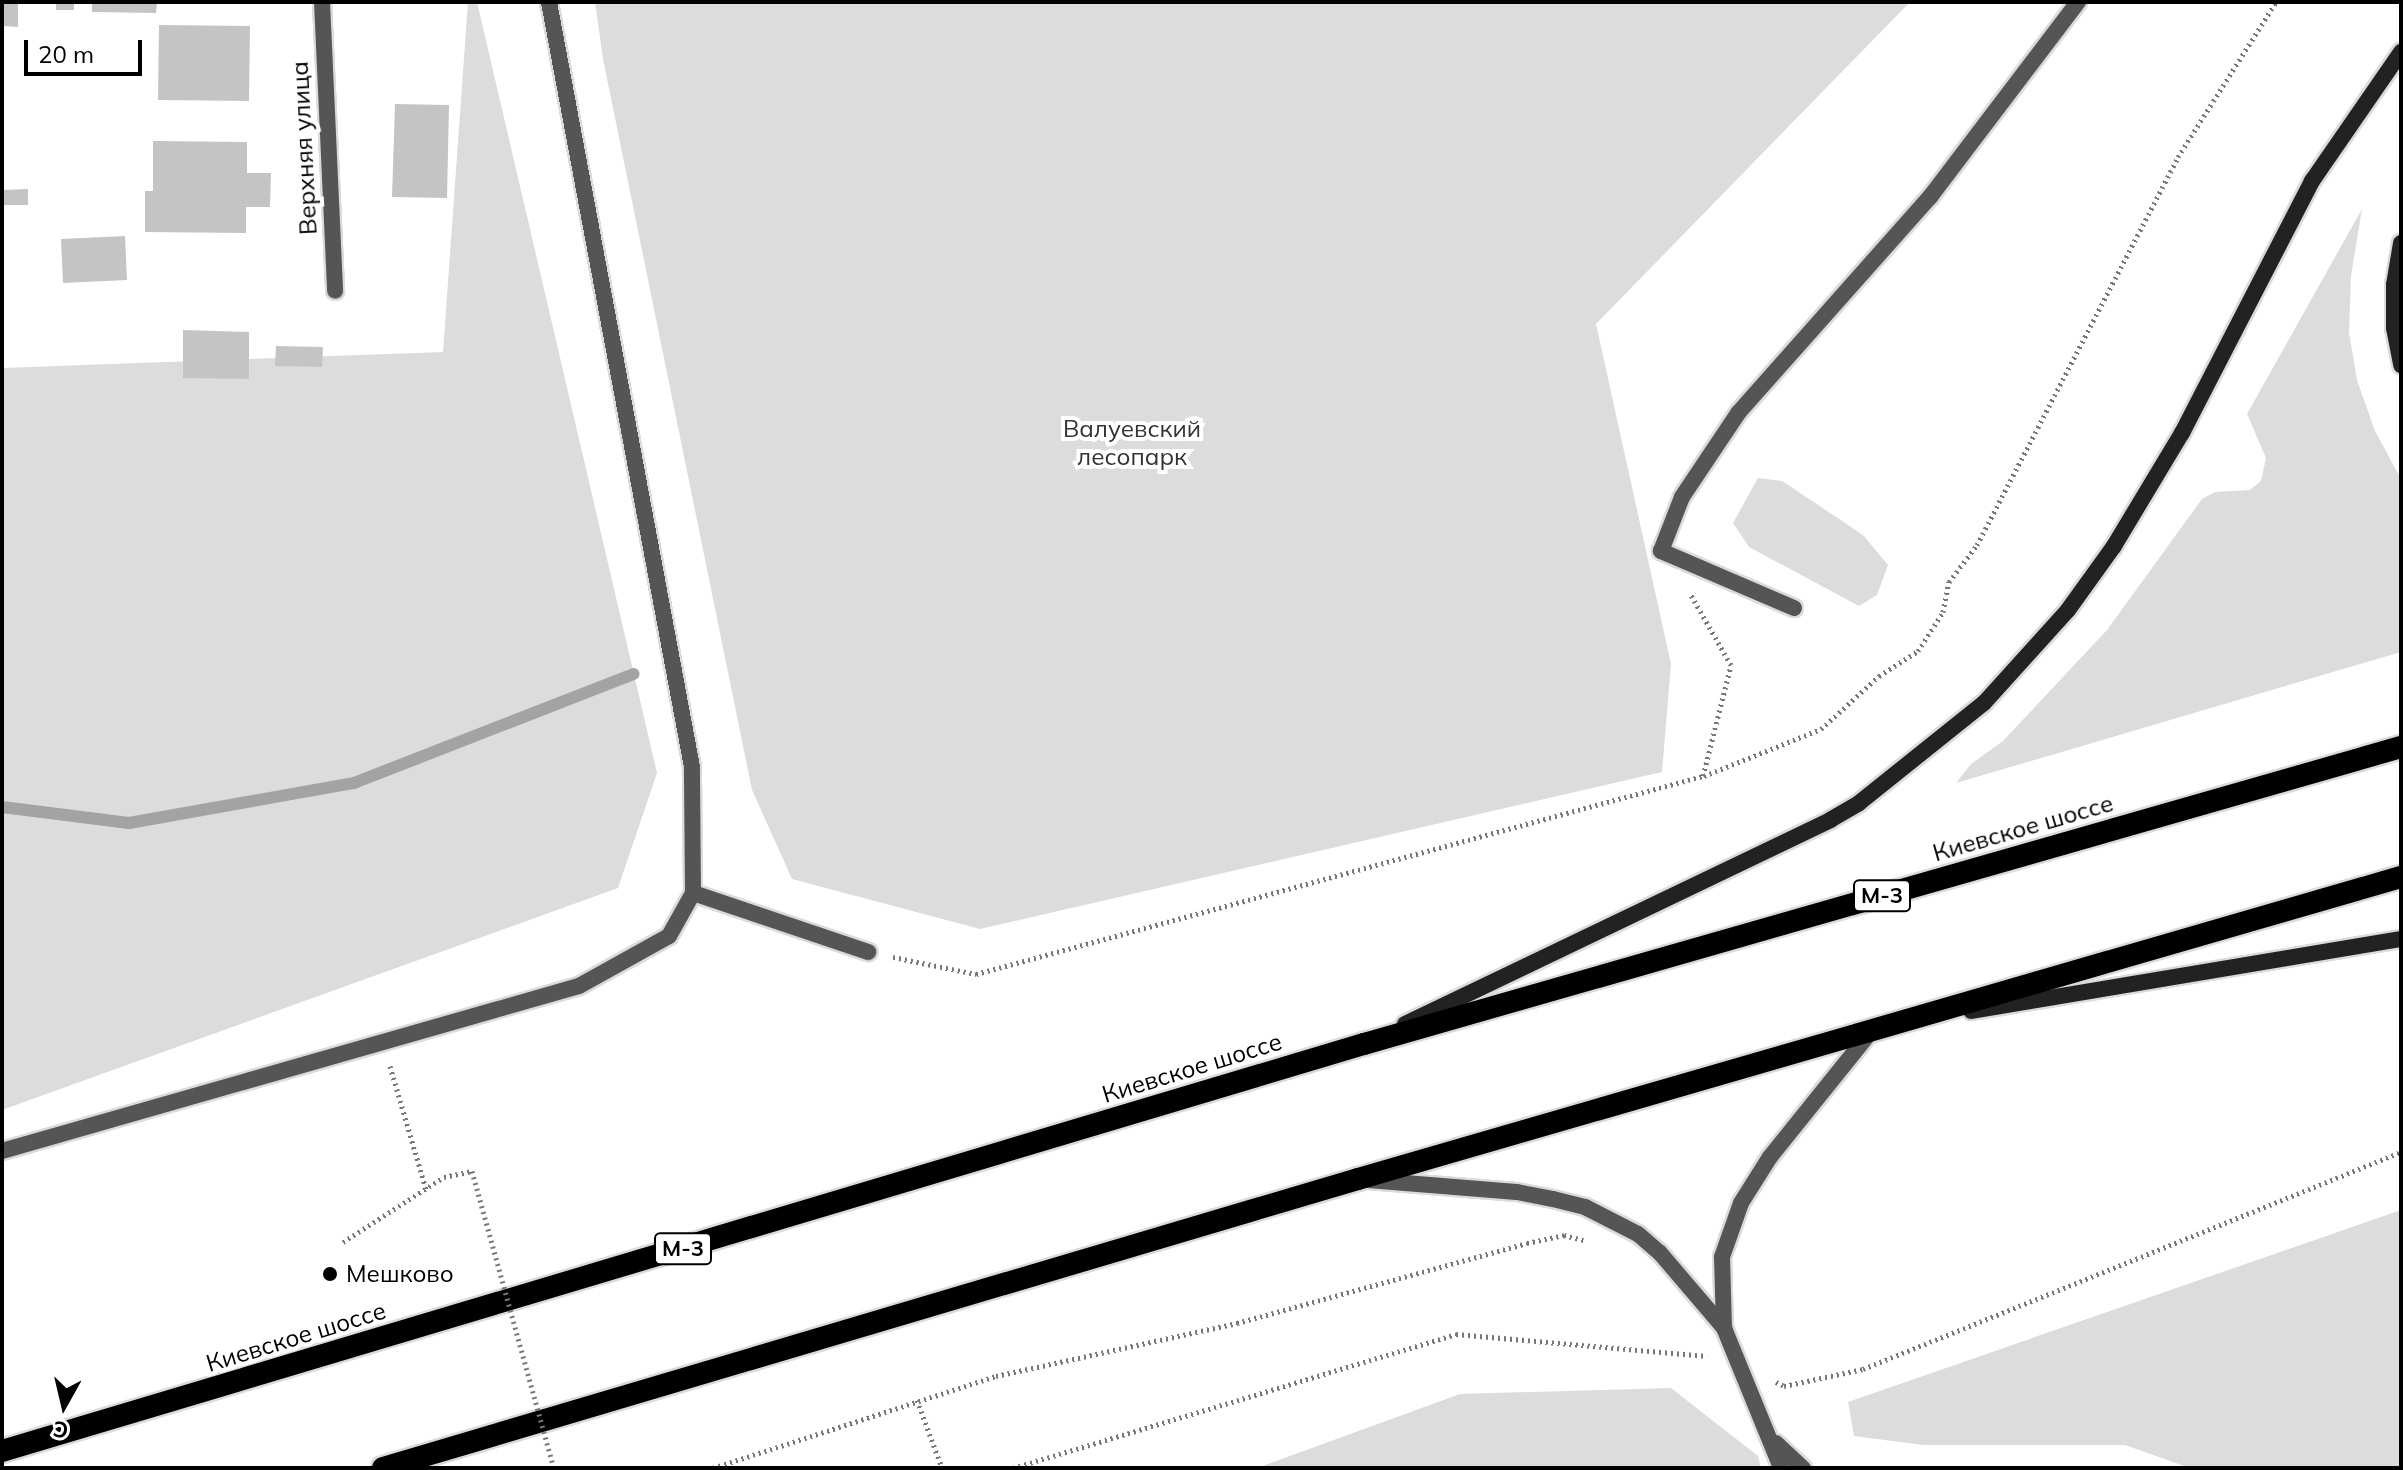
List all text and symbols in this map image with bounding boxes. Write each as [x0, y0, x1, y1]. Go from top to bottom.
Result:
scale bar [28, 24, 146, 74]
text: 20 m [38, 39, 94, 69]
street label: Верхняя улица [285, 60, 323, 236]
park label: Валуевский лесопарк [1063, 415, 1201, 471]
street label: Киевское шоссе [1929, 788, 2117, 868]
road number: М-3 [1852, 878, 1912, 914]
street label: Киевское шоссе [1099, 1027, 1285, 1109]
road number: М-3 [653, 1231, 713, 1267]
place label: Мешково [346, 1260, 454, 1288]
marker: Мешково [321, 1265, 339, 1283]
street label: Киевское шоссе [203, 1296, 389, 1378]
north arrow [24, 1366, 104, 1446]
text: С [51, 1415, 70, 1445]

